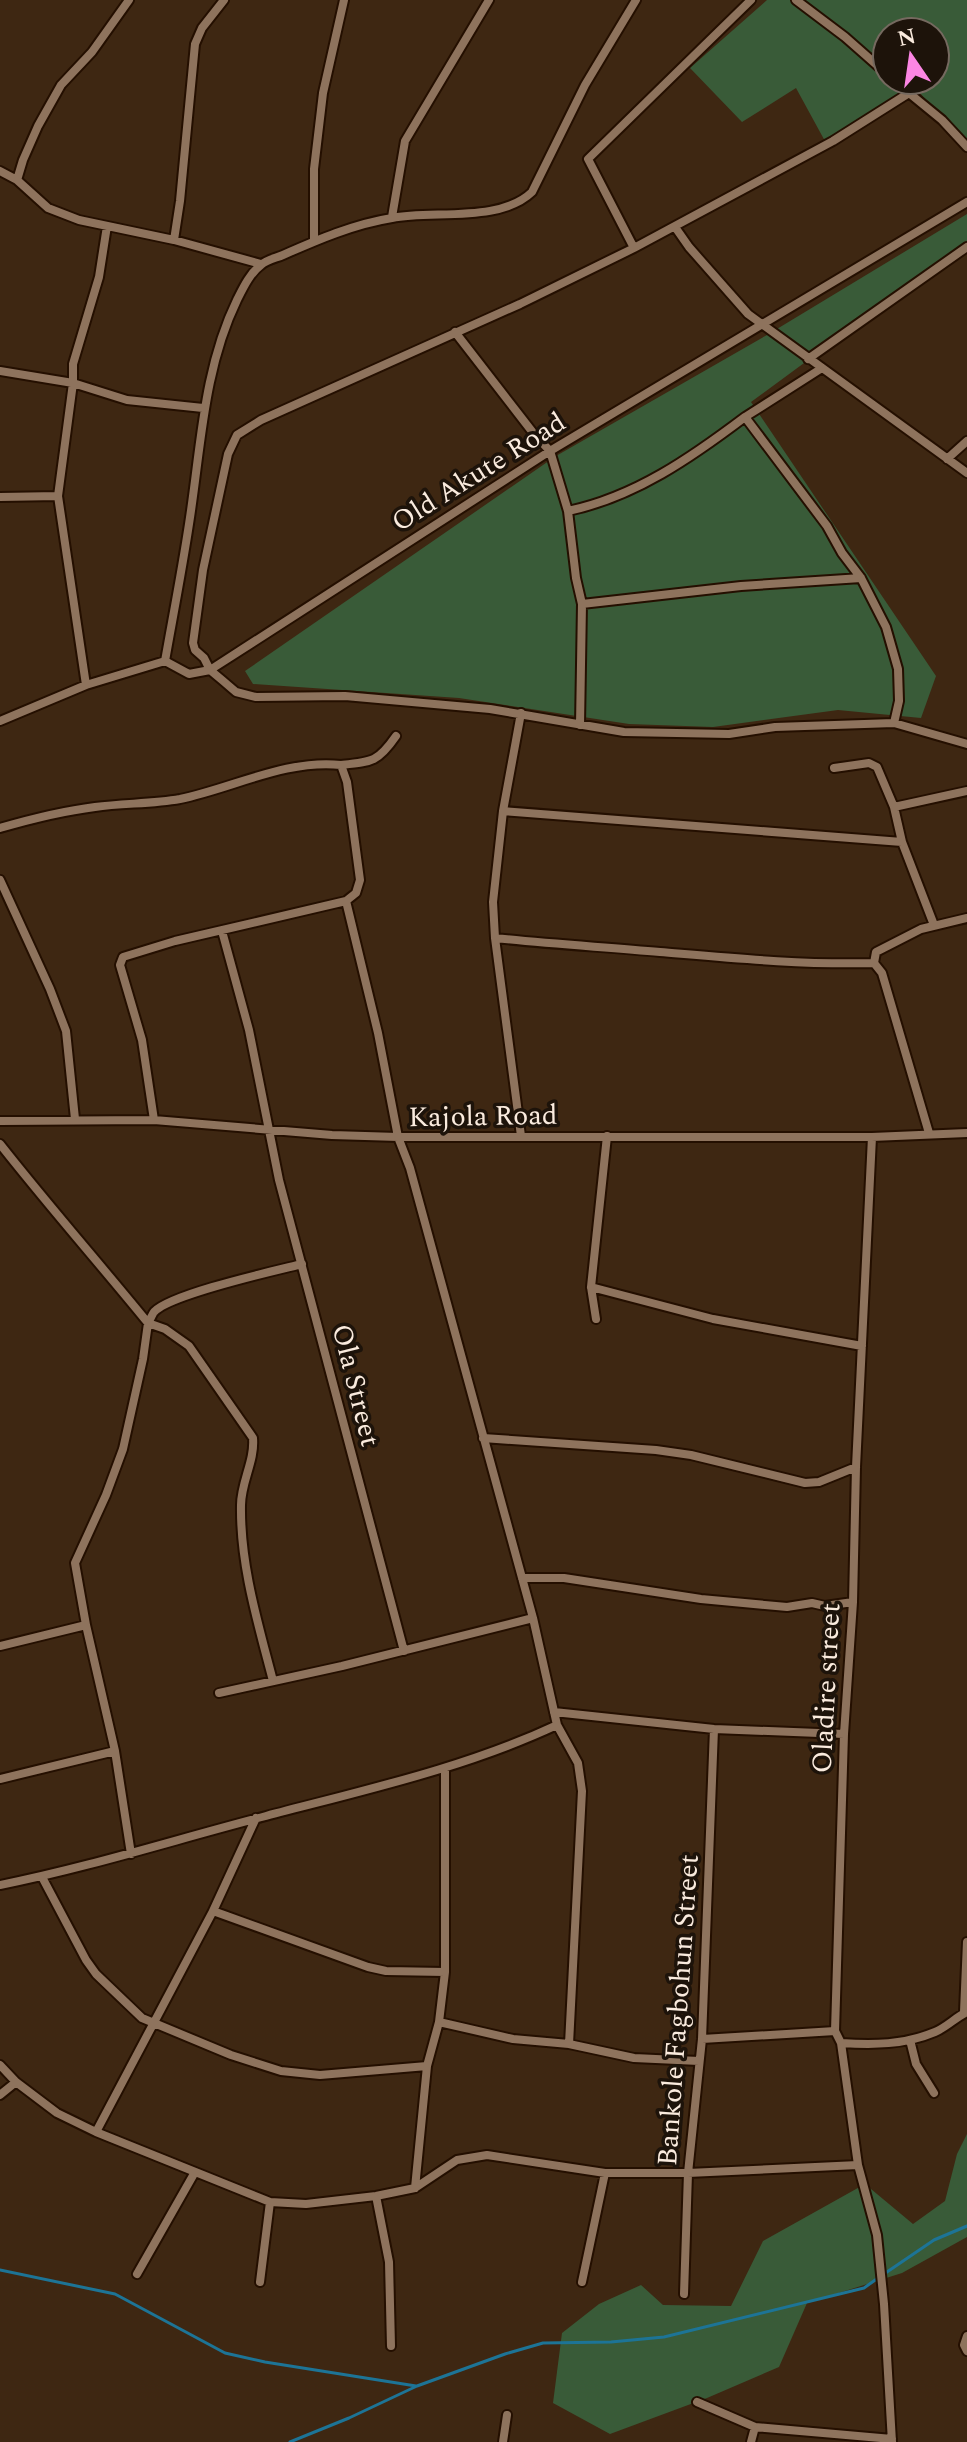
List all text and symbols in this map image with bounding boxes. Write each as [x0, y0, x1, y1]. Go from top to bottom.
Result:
north arrow [871, 16, 951, 96]
text: N [894, 20, 919, 56]
street label: Old Akute Road [383, 401, 575, 543]
street label: Kajola Road [408, 1094, 558, 1139]
street label: Ola Street [320, 1320, 392, 1451]
street label: Oladire street [801, 1602, 852, 1774]
street label: Bankole Fagbohun Street [646, 1853, 711, 2168]

